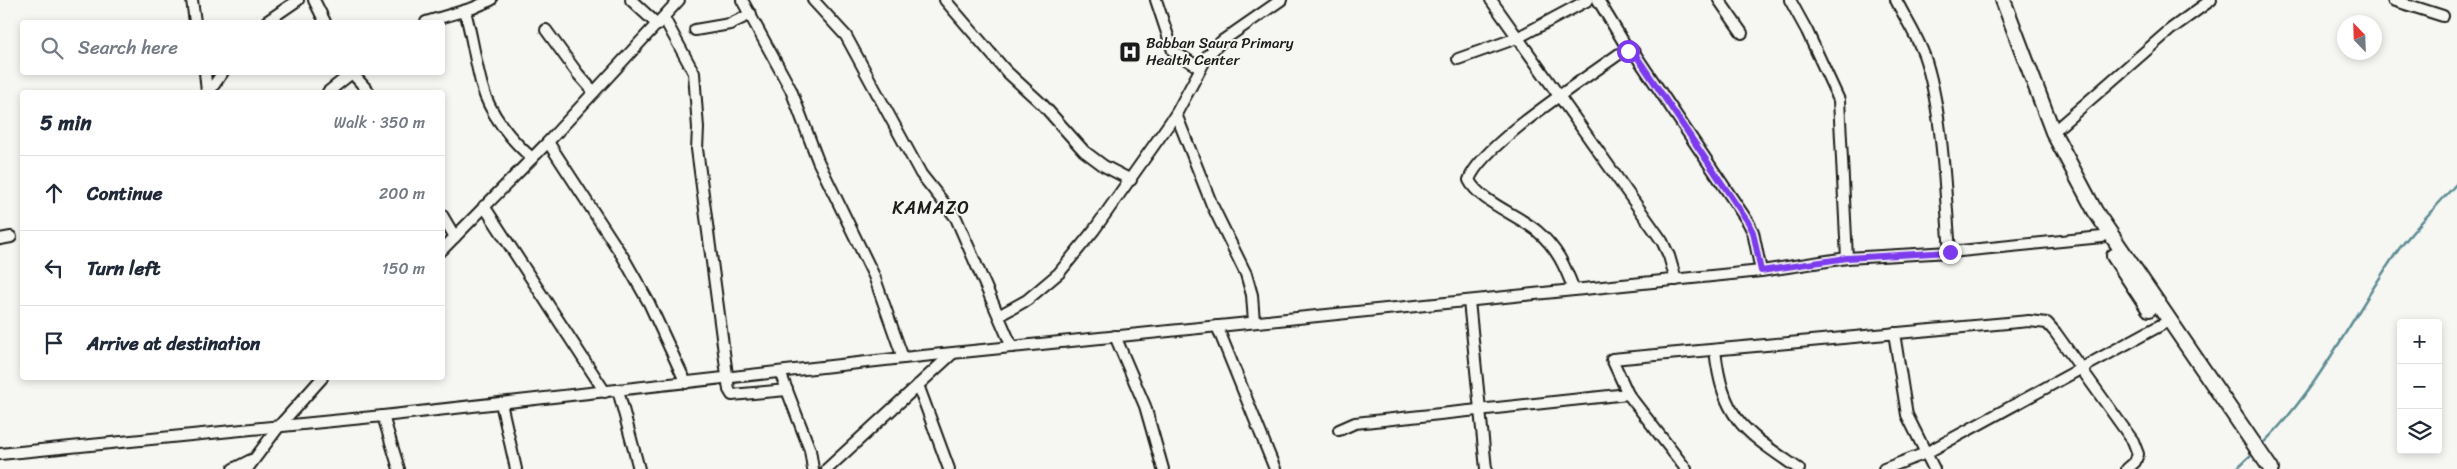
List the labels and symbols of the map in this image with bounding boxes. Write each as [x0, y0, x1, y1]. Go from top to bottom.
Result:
north arrow [2337, 15, 2382, 60]
place label: Babban Saura Primary Health Center [1146, 30, 1294, 73]
hospital icon: Babban Saura Primary Health Center [1118, 40, 1142, 64]
route start [1617, 40, 1640, 63]
district label: KAMAZO [892, 192, 970, 224]
route end [1939, 241, 1962, 264]

